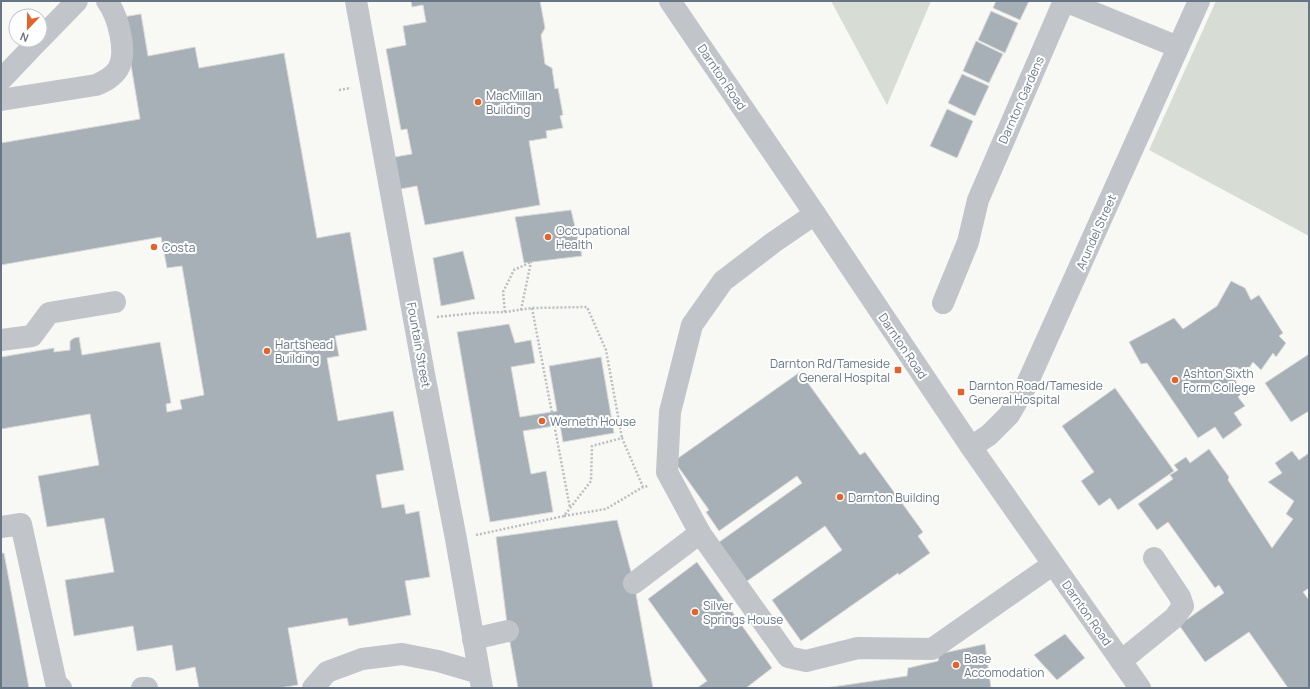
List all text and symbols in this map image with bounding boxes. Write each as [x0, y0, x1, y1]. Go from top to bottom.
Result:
north arrow [8, 8, 48, 48]
text: N [18, 29, 31, 46]
street label: Darnton Road [694, 41, 750, 113]
street label: Darnton Gardens [994, 54, 1048, 146]
place label: MacMillan Building [486, 87, 542, 118]
marker: MacMillan Building [473, 97, 483, 107]
street label: Arundel Street [1072, 191, 1120, 272]
place label: Occupational Health [556, 222, 630, 253]
marker: Occupational Health [543, 232, 553, 242]
place label: Costa [162, 239, 195, 256]
marker: Costa [149, 242, 159, 252]
street label: Fountain Street [403, 301, 435, 389]
street label: Darnton Road [875, 310, 931, 382]
place label: Hartshead Building [275, 336, 333, 367]
marker: Hartshead Building [262, 346, 272, 356]
place label: Darnton Rd/Tameside General Hospital [770, 355, 890, 386]
marker: Darnton Rd/Tameside General Hospital [893, 365, 903, 375]
place label: Ashton Sixth Form College [1183, 365, 1255, 396]
marker: Ashton Sixth Form College [1170, 375, 1180, 385]
place label: Darnton Road/Tameside General Hospital [969, 377, 1103, 408]
marker: Darnton Road/Tameside General Hospital [956, 387, 966, 397]
place label: Werneth House [550, 413, 636, 430]
marker: Werneth House [537, 416, 547, 426]
place label: Darnton Building [848, 489, 940, 506]
marker: Darnton Building [835, 492, 845, 502]
street label: Darnton Road [1058, 577, 1116, 649]
place label: Silver Springs House [703, 597, 783, 628]
marker: Silver Springs House [690, 607, 700, 617]
place label: Base Accomodation [964, 650, 1044, 681]
marker: Base Accomodation [951, 660, 961, 670]

